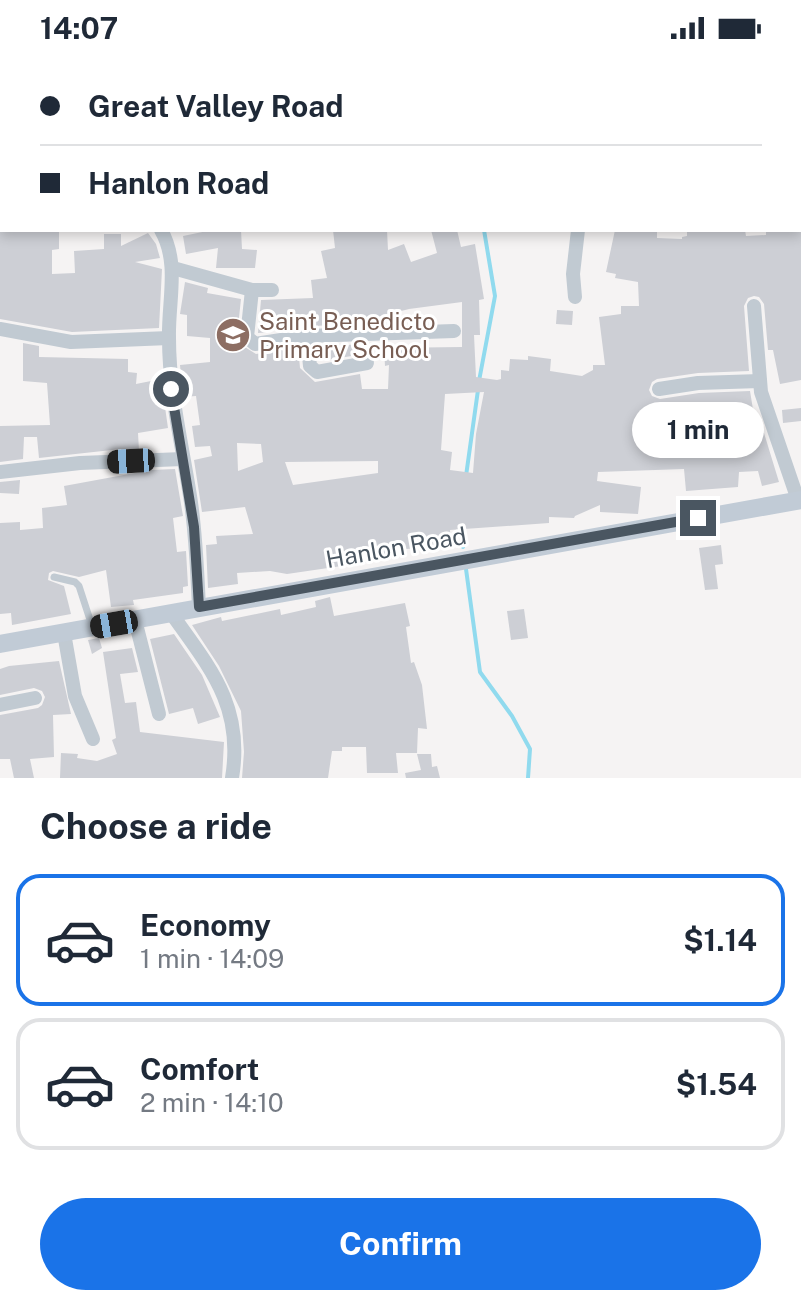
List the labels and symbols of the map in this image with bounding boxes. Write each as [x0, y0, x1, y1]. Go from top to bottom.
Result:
place label: Saint Benedicto Primary School [259, 307, 436, 363]
school or university icon: Saint Benedicto Primary School [214, 316, 252, 354]
route start [153, 371, 189, 407]
callout: 1 min [632, 402, 764, 458]
car [106, 448, 156, 474]
route end [680, 500, 716, 536]
street label: Hanlon Road [324, 521, 468, 573]
car [88, 608, 140, 640]

